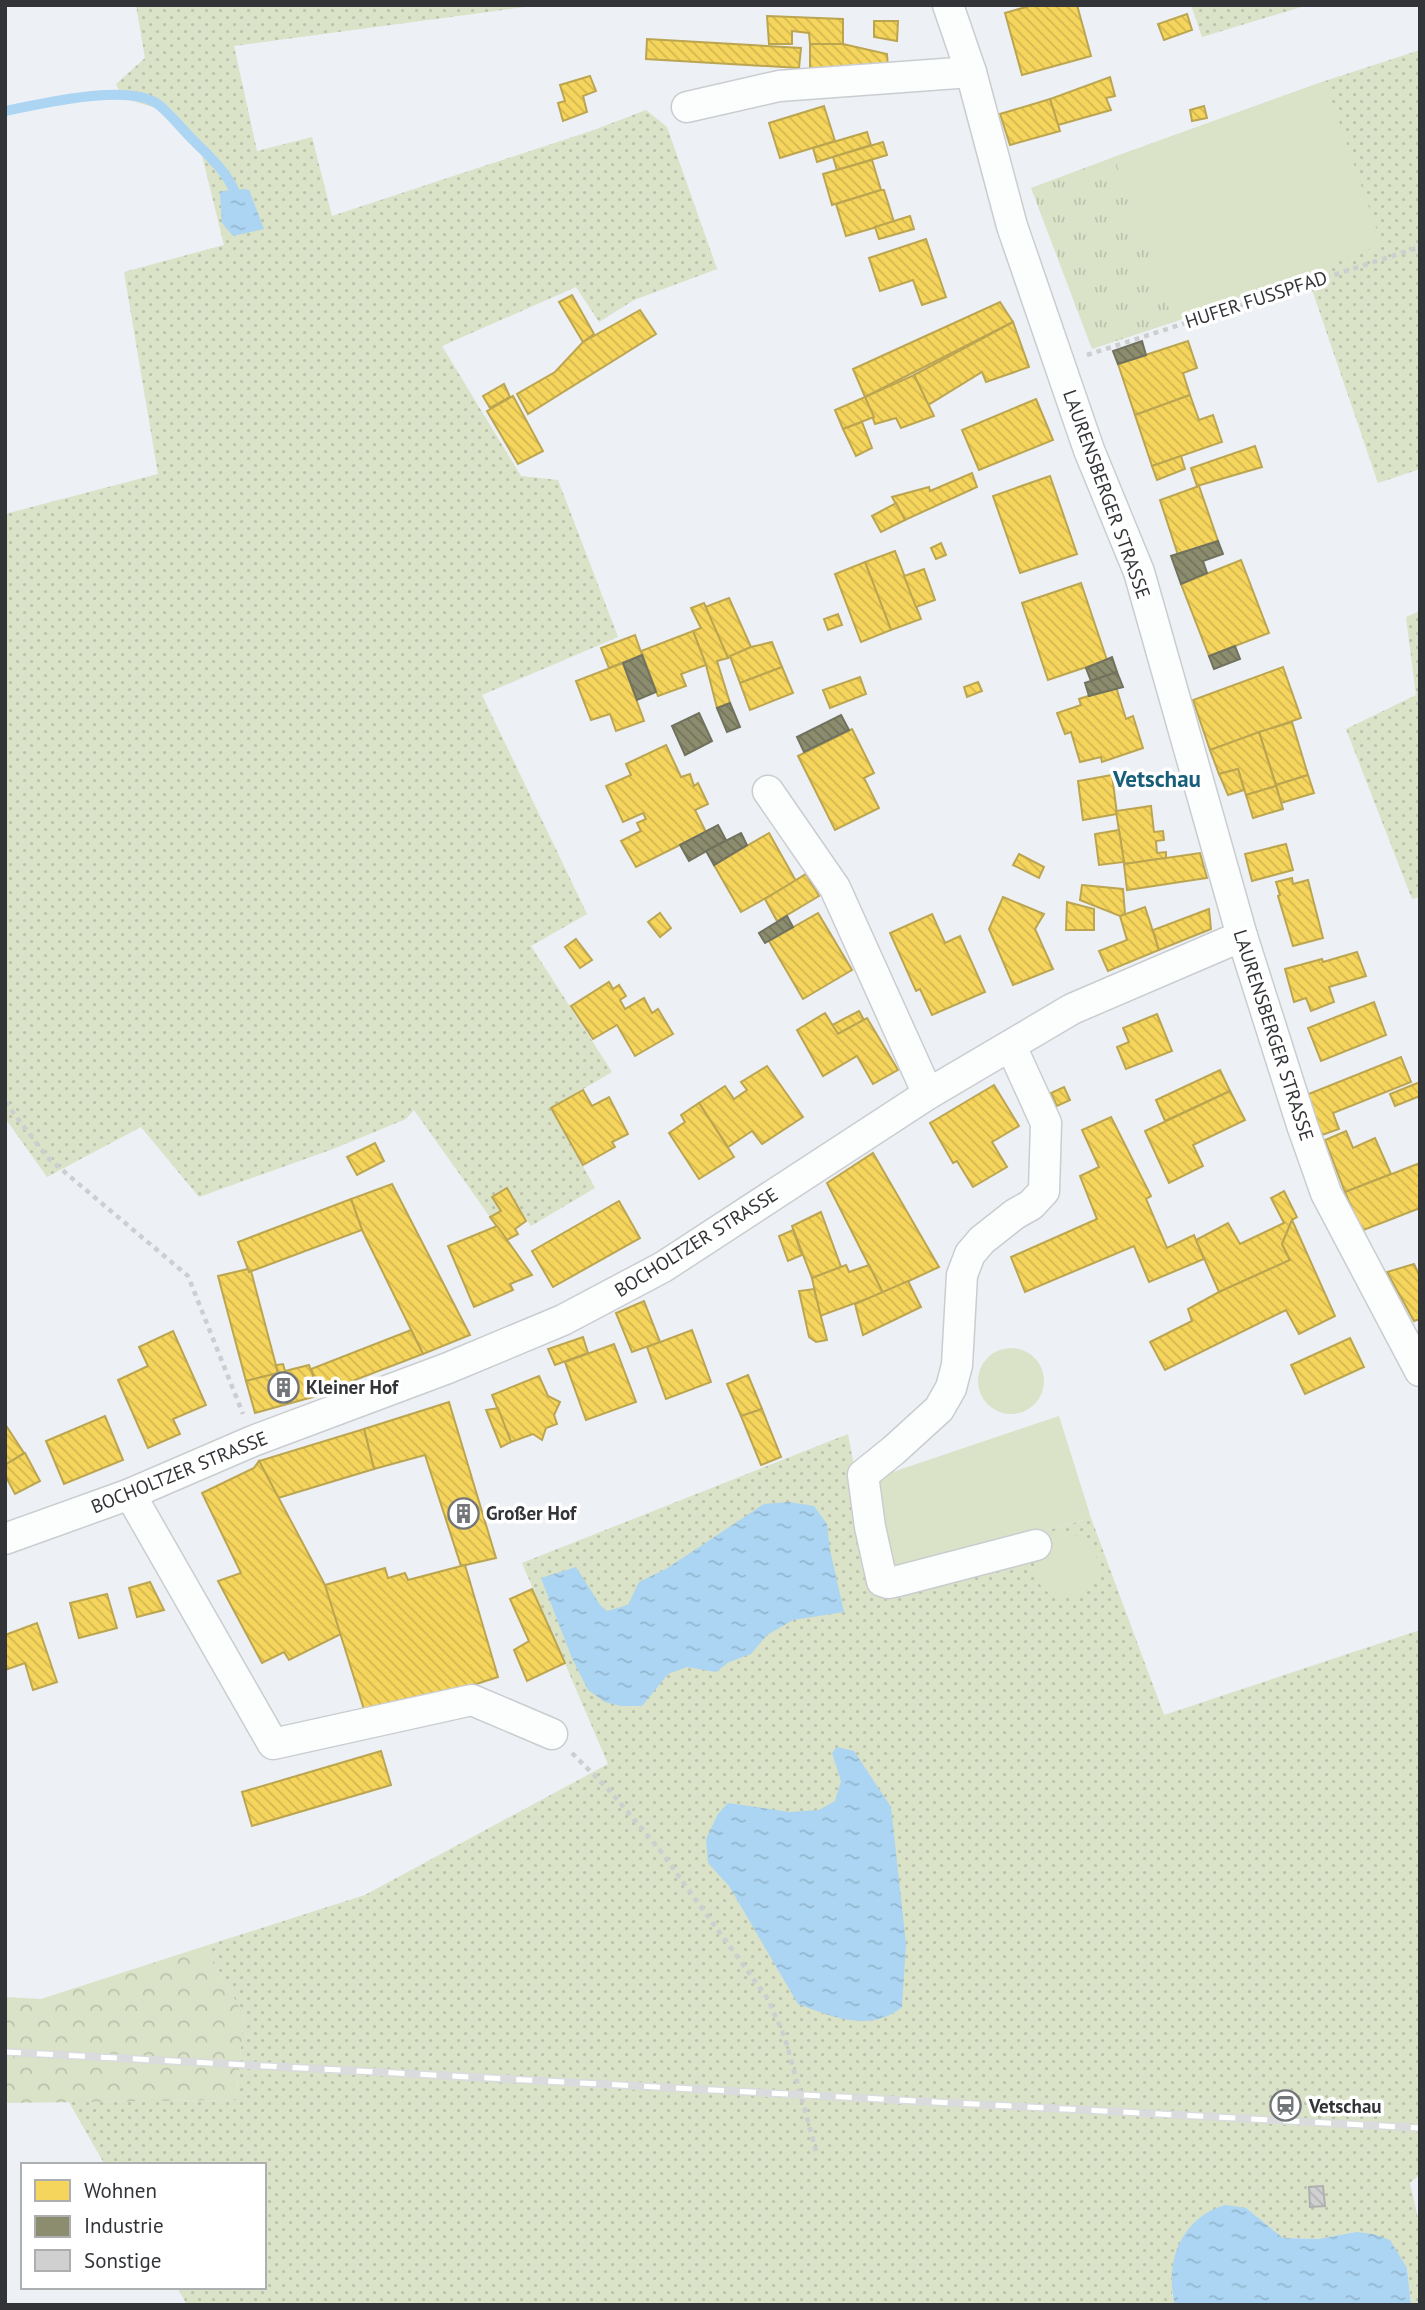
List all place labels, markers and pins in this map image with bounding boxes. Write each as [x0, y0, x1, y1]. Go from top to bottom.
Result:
building icon: Kleiner Hof [266, 1370, 300, 1404]
place label: Kleiner Hof [306, 1375, 400, 1399]
building icon: Großer Hof [446, 1496, 480, 1530]
place label: Großer Hof [486, 1501, 578, 1525]
station icon: Vetschau [1269, 2089, 1303, 2123]
place label: Vetschau [1308, 2094, 1382, 2118]

